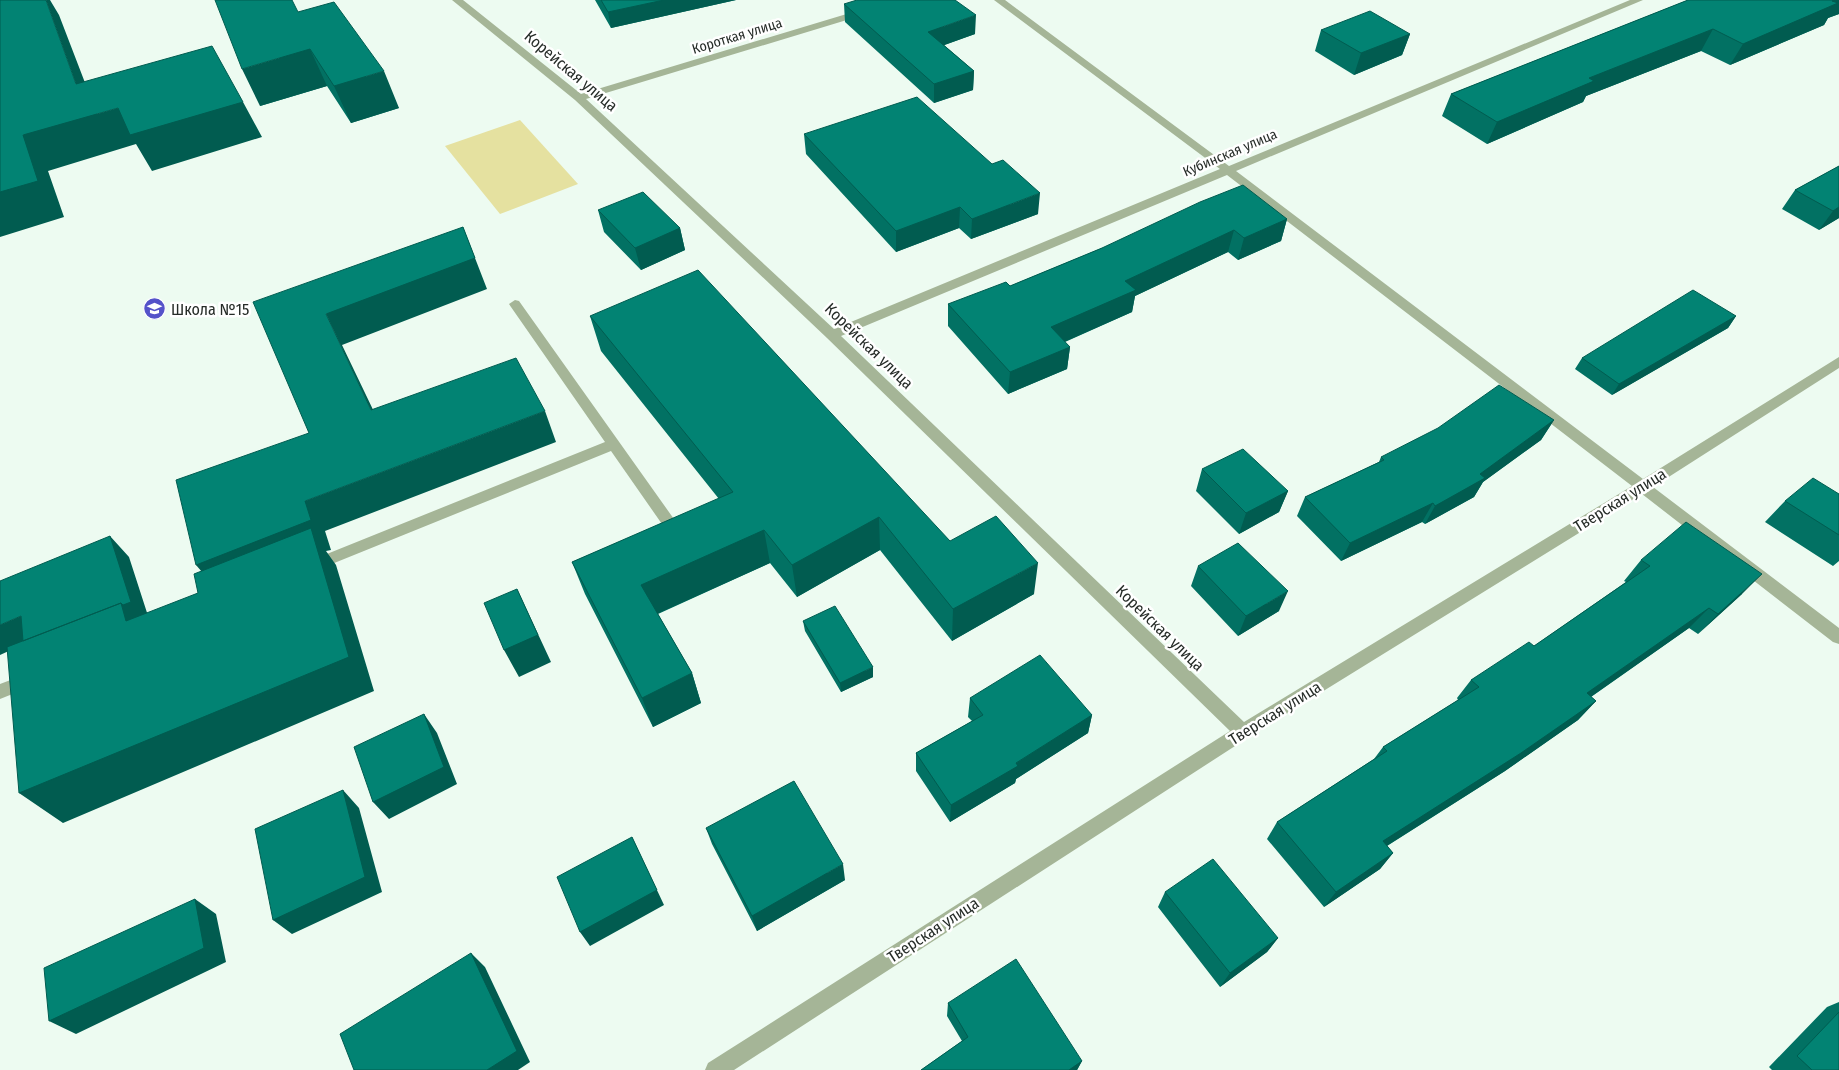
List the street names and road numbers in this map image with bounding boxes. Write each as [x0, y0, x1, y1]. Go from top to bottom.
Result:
street label: Короткая улица [690, 14, 784, 58]
street label: Корейская улица [521, 27, 621, 115]
street label: Кубинская улица [1180, 126, 1280, 180]
street label: Корейская улица [821, 299, 917, 393]
street label: Тверская улица [1570, 464, 1670, 536]
street label: Корейская улица [1112, 581, 1208, 675]
street label: Тверская улица [1225, 677, 1325, 749]
street label: Тверская улица [884, 893, 982, 967]

